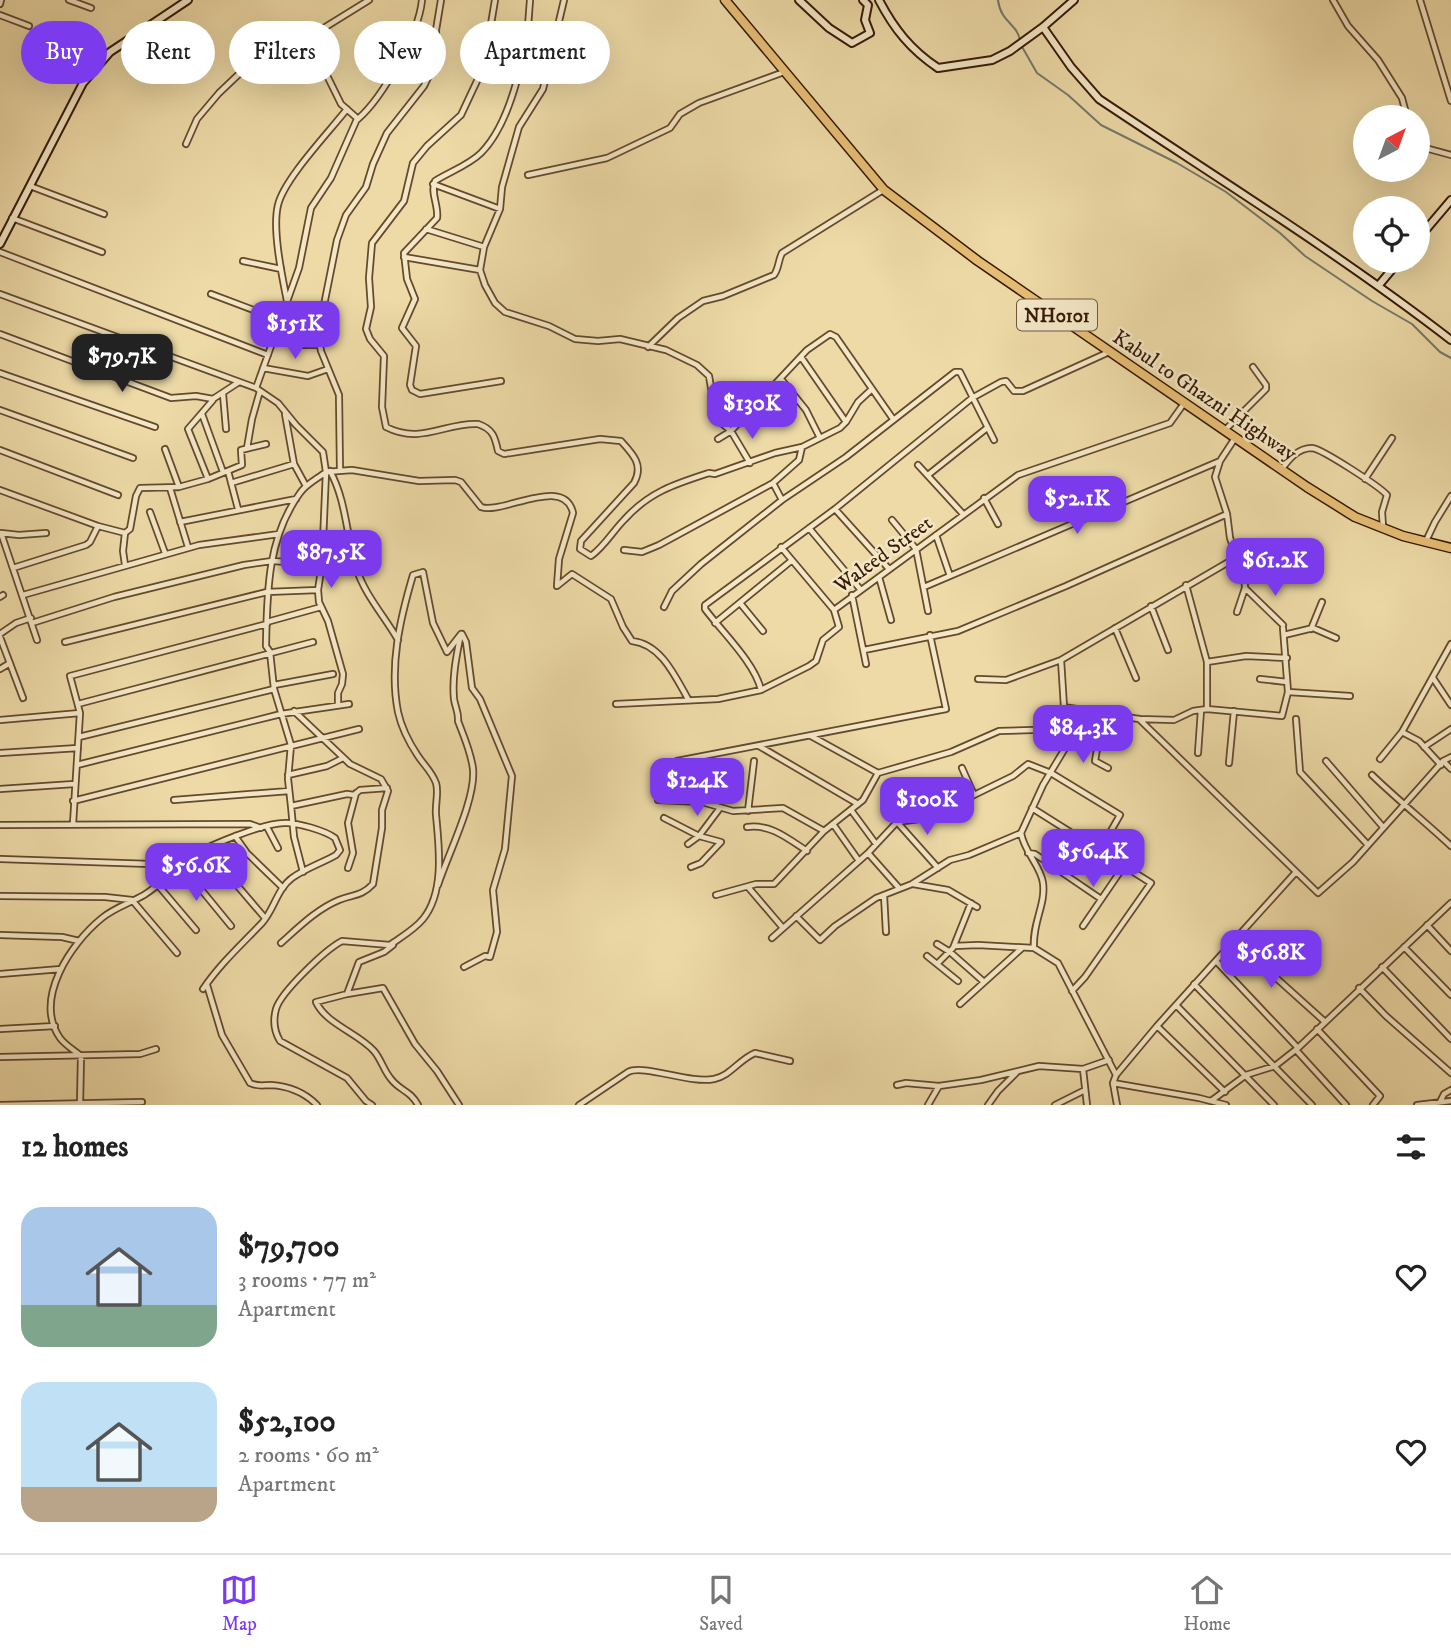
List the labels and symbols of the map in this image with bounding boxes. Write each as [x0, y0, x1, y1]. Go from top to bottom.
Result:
north arrow [1353, 105, 1430, 182]
road number: NH0101 [1017, 300, 1097, 330]
pin: $151K [246, 302, 344, 361]
street label: Kabul to Ghazni Highway [1107, 324, 1302, 468]
pin: $79.7K [65, 334, 179, 394]
pin: $130K [703, 382, 801, 441]
pin: $52.1K [1020, 476, 1134, 536]
street label: Waleed Street [829, 510, 938, 600]
pin: $87.5K [274, 530, 388, 590]
pin: $61.2K [1218, 538, 1332, 598]
pin: $84.3K [1026, 706, 1140, 765]
pin: $124K [648, 758, 746, 818]
pin: $100K [878, 778, 976, 837]
pin: $56.4K [1036, 830, 1150, 889]
pin: $56.6K [139, 844, 253, 903]
pin: $56.8K [1214, 930, 1328, 990]

